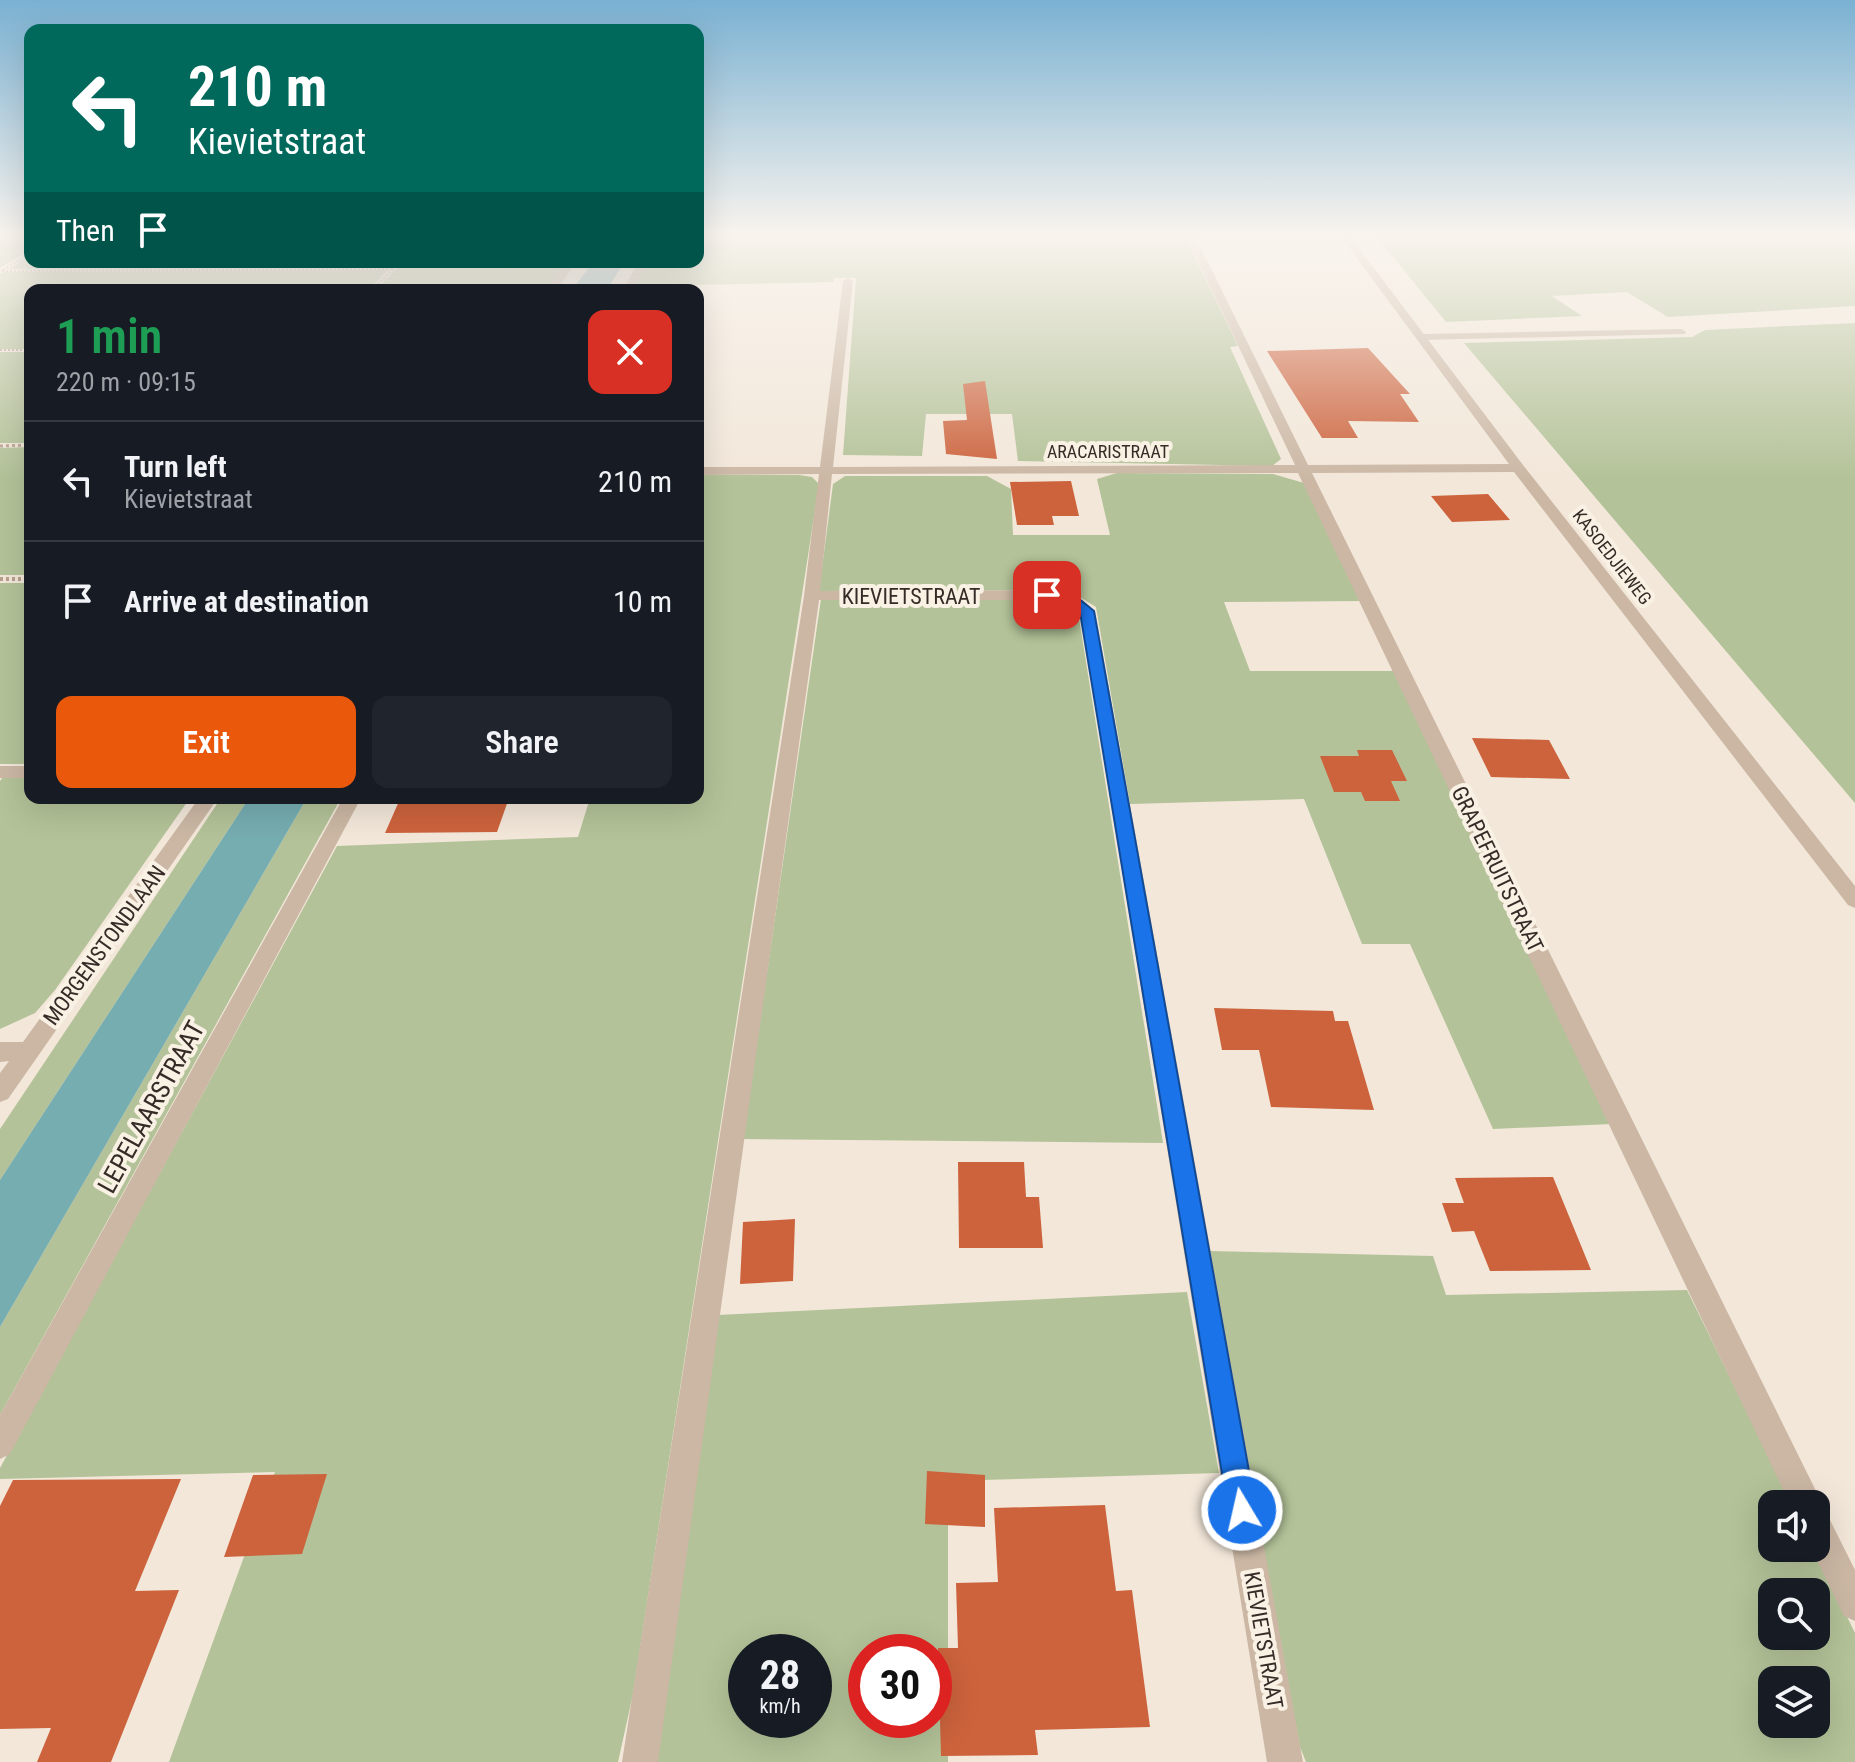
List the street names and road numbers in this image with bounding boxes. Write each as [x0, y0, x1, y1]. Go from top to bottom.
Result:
street label: ARACARISTRAAT [1047, 441, 1169, 462]
street label: KASOEDJIEWEG [1569, 505, 1656, 608]
street label: KIEVIETSTRAAT [842, 584, 980, 609]
street label: GRAPEFRUITSTRAAT [1447, 782, 1549, 956]
street label: MORGENSTONDLAAN [38, 861, 171, 1030]
street label: LEPELAARSTRAAT [91, 1016, 211, 1198]
street label: KIEVIETSTRAAT [1239, 1570, 1288, 1711]

